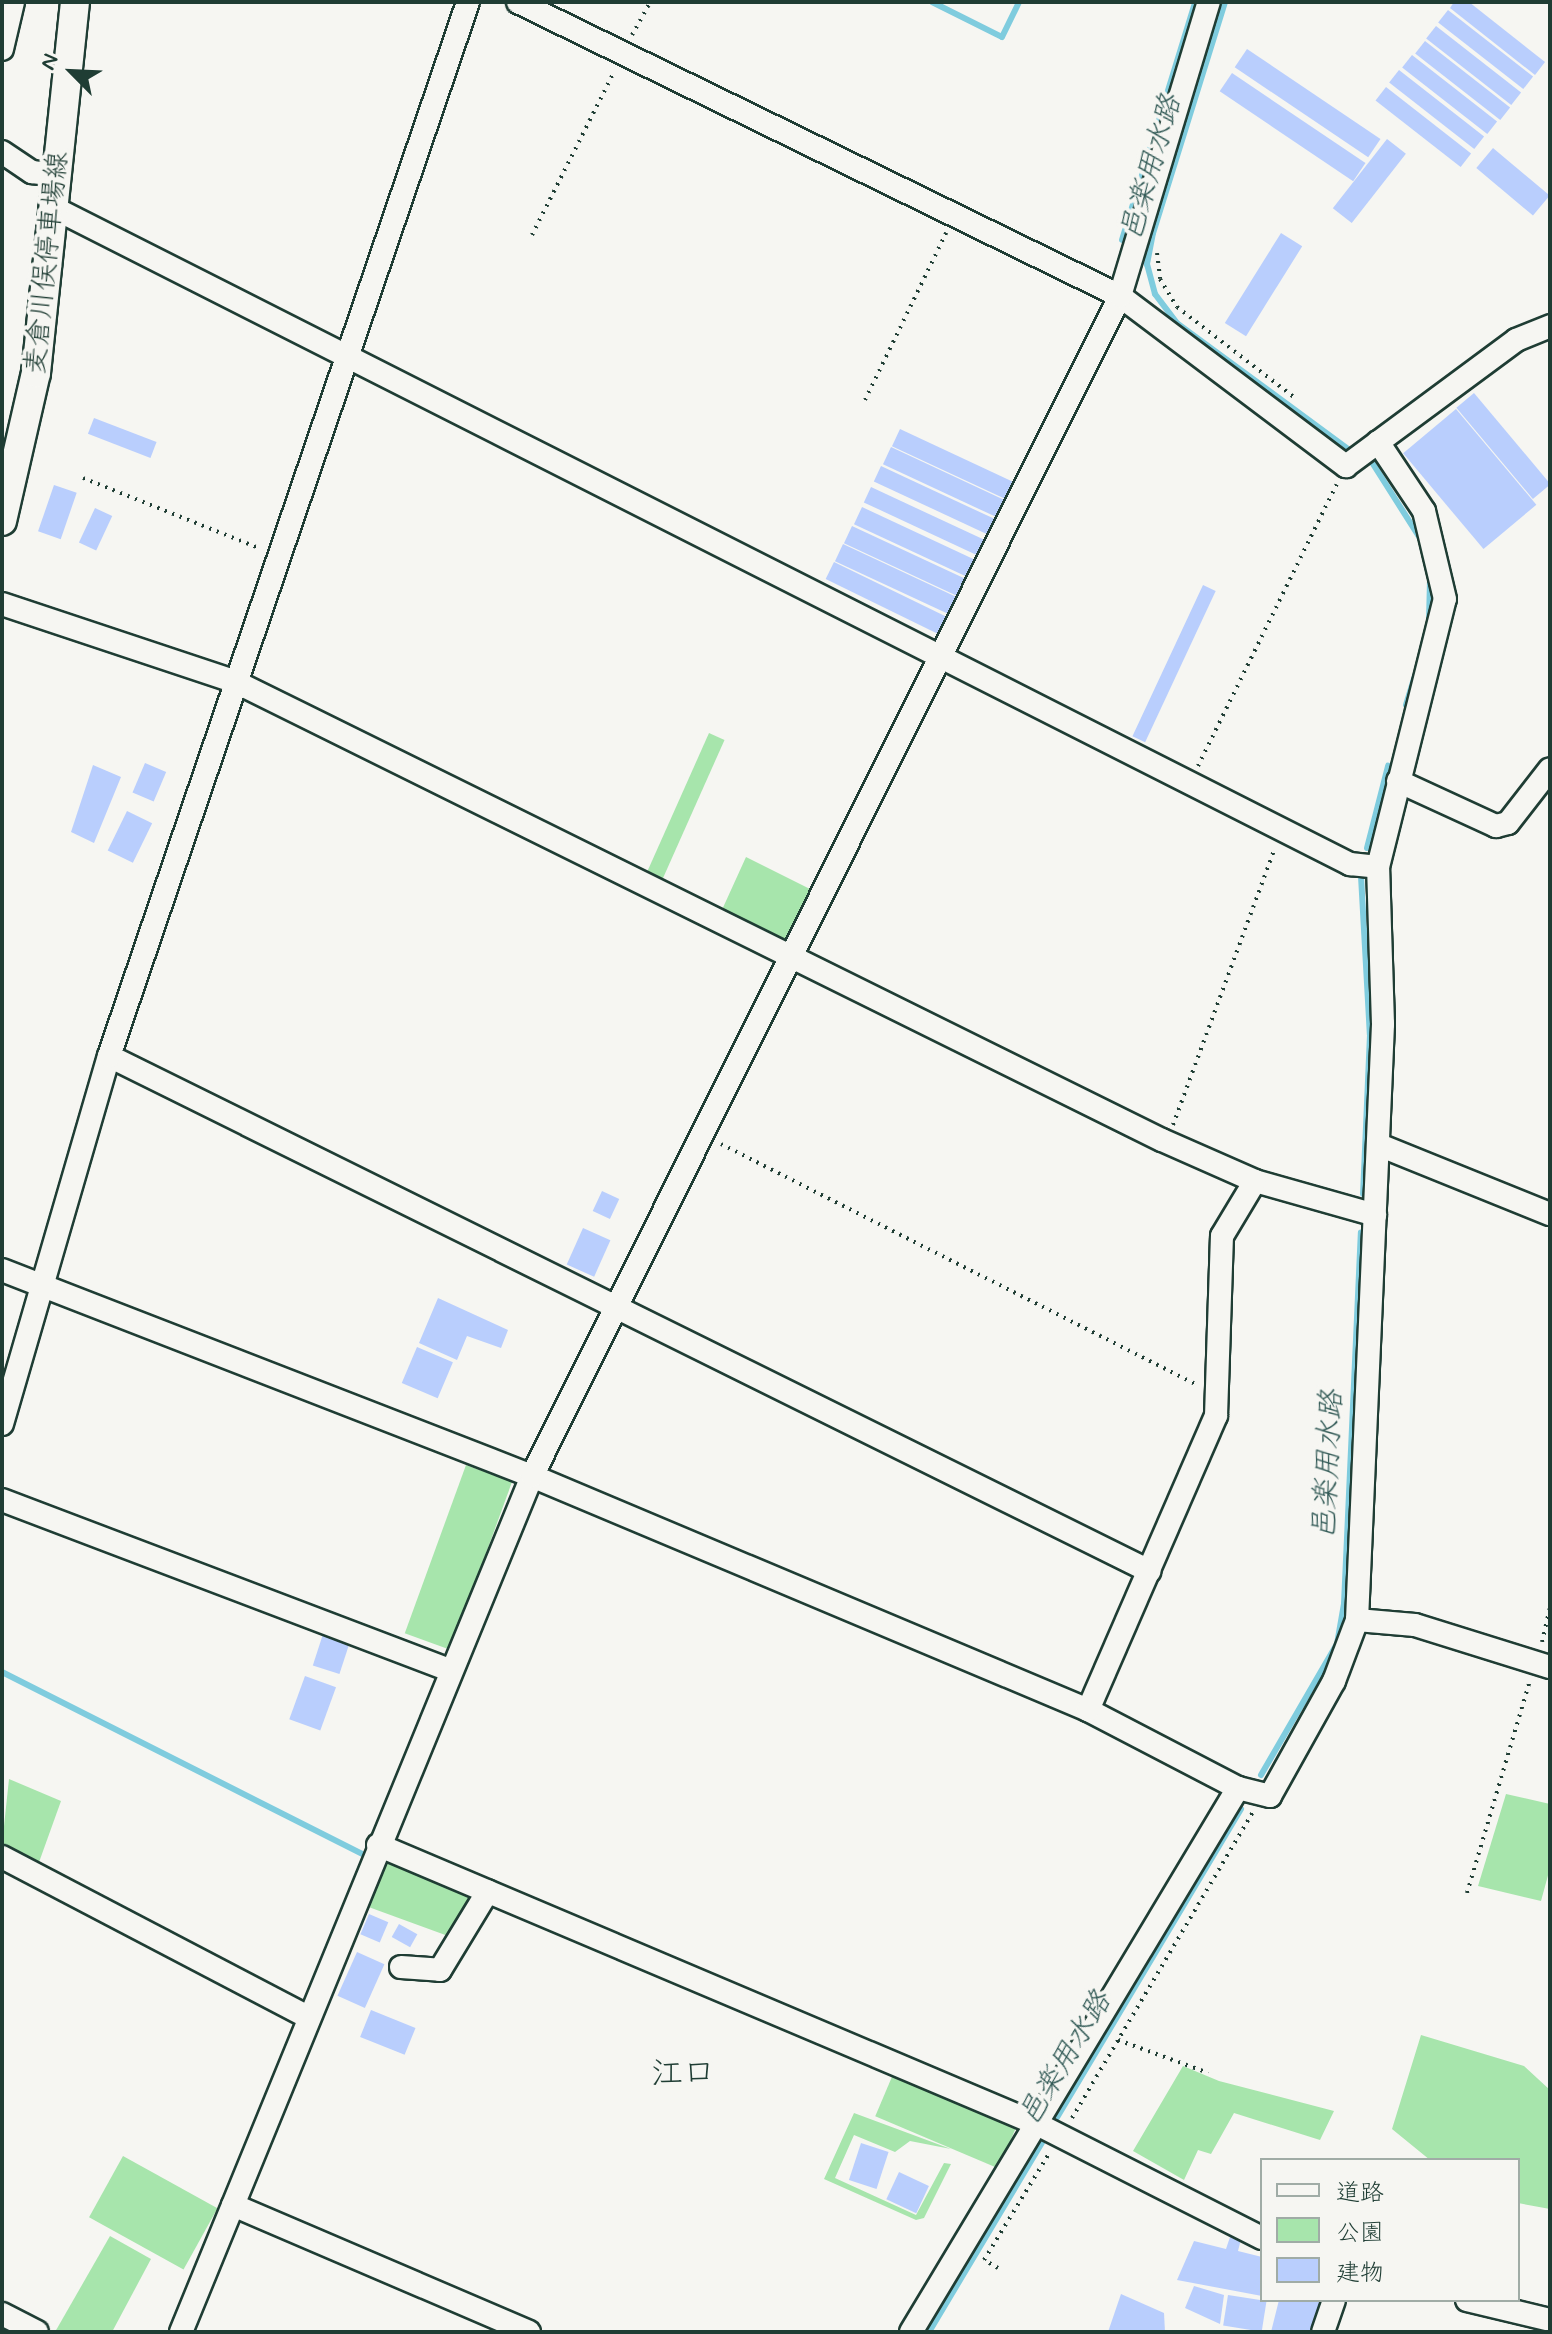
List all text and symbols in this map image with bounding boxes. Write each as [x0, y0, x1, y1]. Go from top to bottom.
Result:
north arrow [32, 32, 112, 112]
text: N [34, 50, 66, 75]
water label: 邑楽用水路 [1114, 91, 1190, 245]
street label: 麦倉川俣停車場線 [20, 150, 76, 376]
water label: 邑楽用水路 [1307, 1389, 1351, 1541]
water label: 邑楽用水路 [1012, 1985, 1120, 2133]
district label: 江口 [651, 2055, 715, 2093]
legend [1260, 2158, 1520, 2302]
text: 道路 [1336, 2178, 1384, 2209]
text: 公園 [1336, 2218, 1384, 2249]
text: 建物 [1336, 2258, 1384, 2289]

